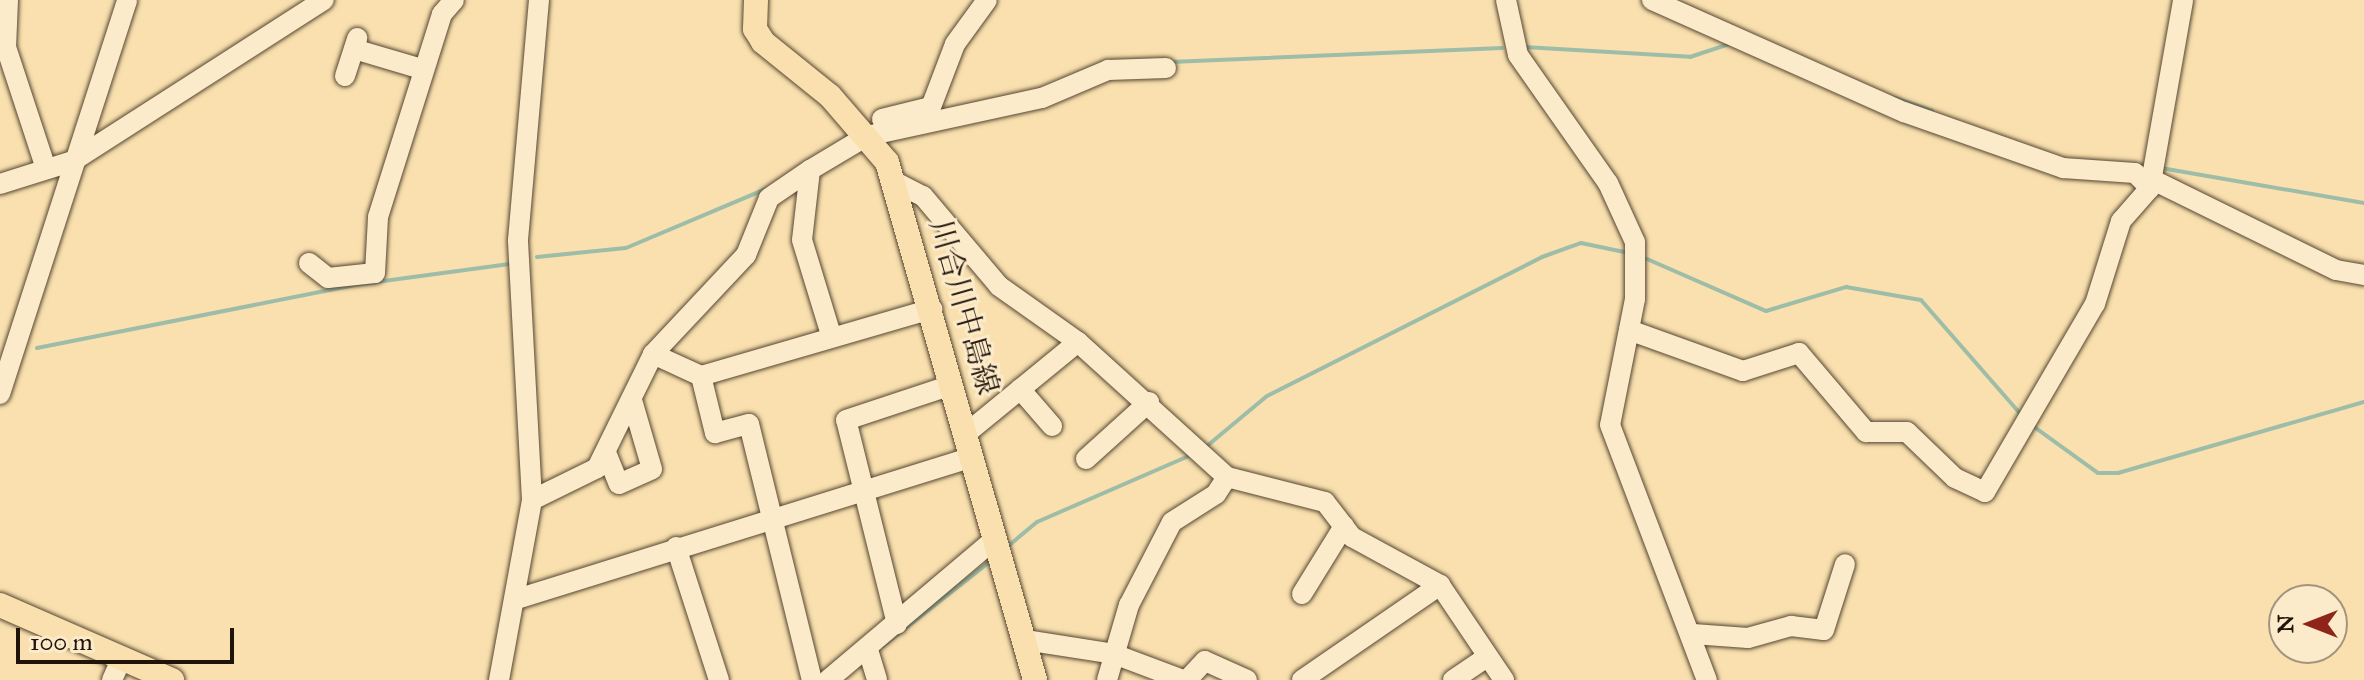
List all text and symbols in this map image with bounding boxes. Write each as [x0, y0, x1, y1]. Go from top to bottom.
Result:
street label: 川合川中島線 [922, 216, 1006, 398]
north arrow [2268, 584, 2348, 664]
scale bar [20, 612, 238, 662]
text: N [2272, 615, 2299, 633]
text: 100 m [30, 627, 93, 657]

